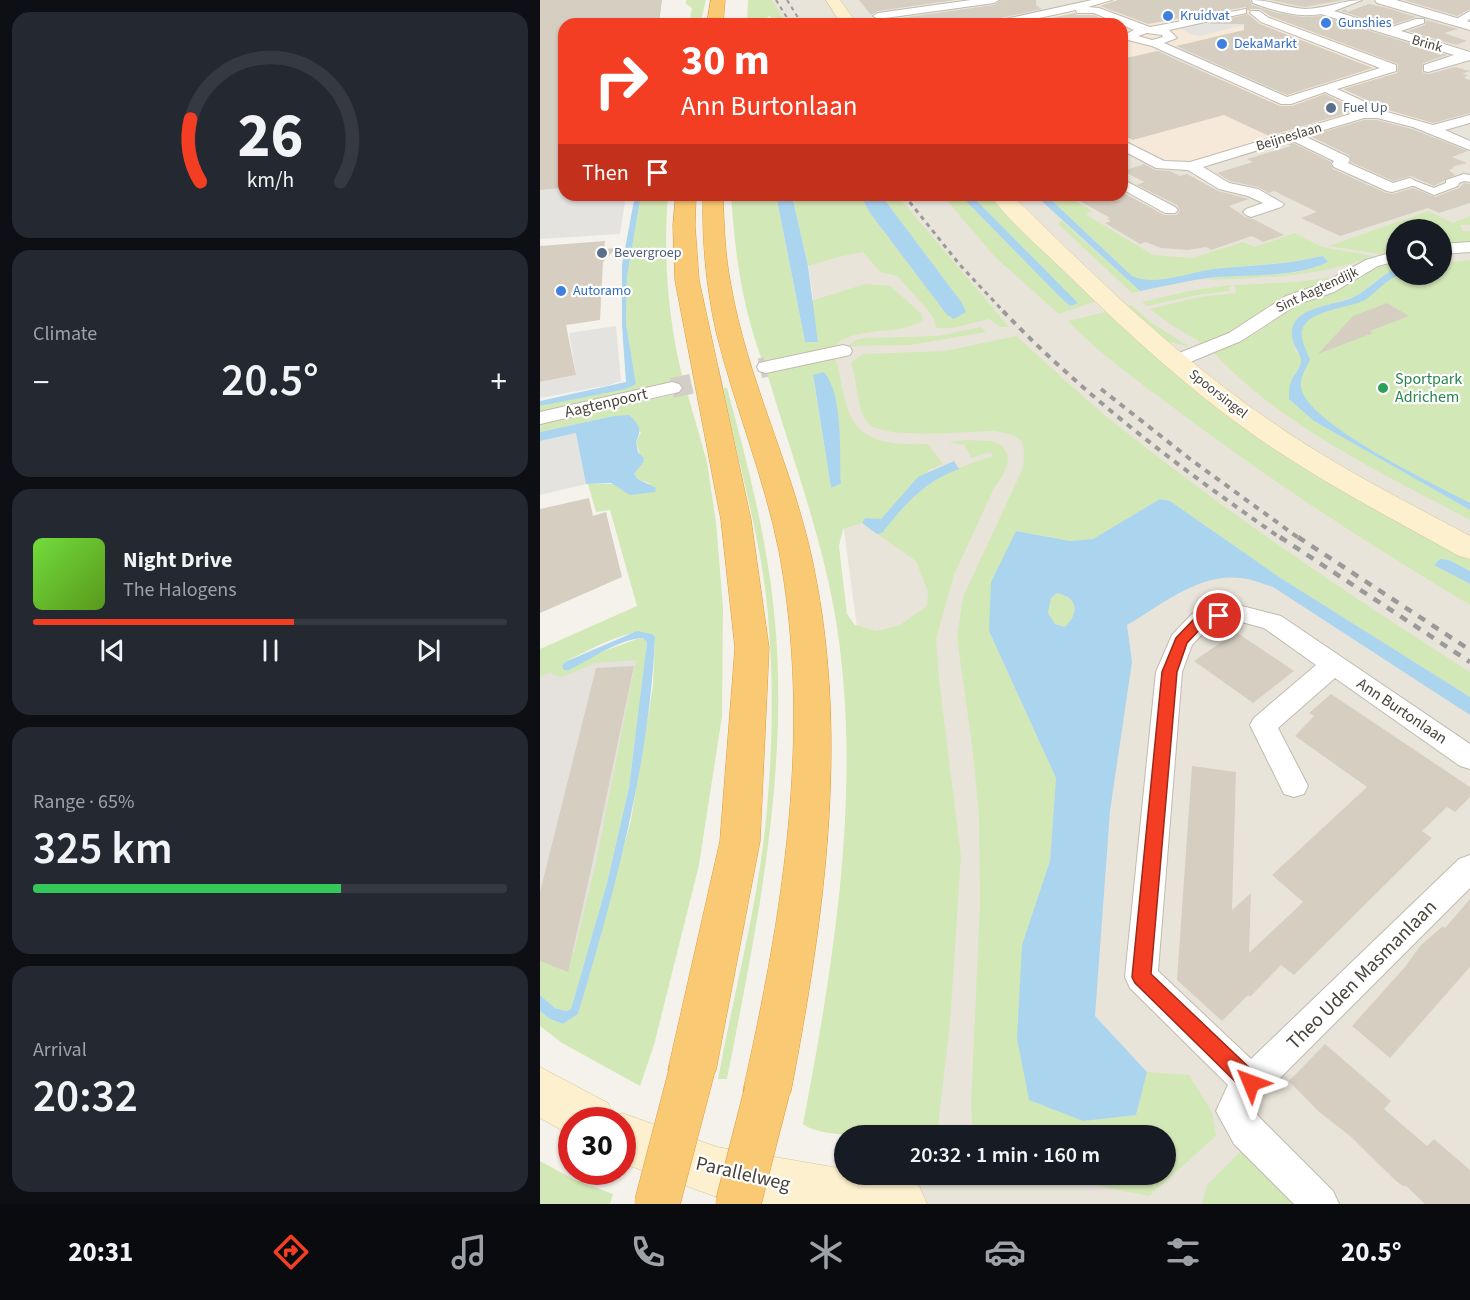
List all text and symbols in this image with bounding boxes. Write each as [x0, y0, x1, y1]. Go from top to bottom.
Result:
place label: Kruidvat [1180, 6, 1230, 26]
marker: Kruidvat [1161, 9, 1175, 23]
place label: Gunshies [1338, 13, 1392, 33]
marker: Gunshies [1319, 16, 1333, 30]
street label: Brink [1409, 30, 1445, 58]
text: 30 m [681, 31, 770, 91]
place label: DekaMarkt [1234, 34, 1297, 54]
marker: DekaMarkt [1215, 37, 1229, 51]
icon: right [582, 42, 660, 120]
text: Ann Burtonlaan [681, 87, 858, 126]
text: 26 [237, 92, 303, 181]
place label: Fuel Up [1343, 98, 1388, 118]
marker: Fuel Up [1324, 101, 1338, 115]
street label: Beijneslaan [1254, 118, 1324, 156]
icon: arrive [641, 156, 674, 189]
text: Then [582, 157, 629, 189]
text: km/h [246, 166, 294, 197]
map controls [1386, 219, 1452, 285]
button: search [1386, 219, 1452, 285]
place label: Bevergroep [614, 243, 682, 263]
marker: Bevergroep [595, 246, 609, 260]
street label: Sint Aagtendijk [1272, 262, 1362, 318]
place label: Autoramo [573, 281, 631, 301]
marker: Autoramo [554, 284, 568, 298]
text: Climate [33, 320, 97, 348]
text: 20.5° [221, 349, 319, 413]
text: − [33, 359, 49, 406]
text: + [491, 359, 507, 406]
street label: Spoorsingel [1184, 365, 1252, 424]
place label: Sportpark Adrichem [1395, 368, 1462, 408]
marker: Sportpark Adrichem [1376, 381, 1390, 395]
street label: Aagtenpoort [562, 383, 650, 423]
text: Night Drive [123, 544, 232, 576]
text: The Halogens [123, 576, 237, 604]
pin [1193, 590, 1244, 641]
icon: arrive [1202, 599, 1235, 632]
icon: previous [96, 634, 129, 667]
icon: pause [254, 634, 287, 667]
icon: next [412, 634, 445, 667]
street label: Ann Burtonlaan [1352, 673, 1452, 749]
text: Range · 65% [33, 788, 134, 816]
text: 325 km [33, 817, 173, 881]
street label: Theo Uden Masmanlaan [1281, 894, 1443, 1056]
text: Arrival [33, 1036, 87, 1064]
position arrow [1219, 1051, 1283, 1115]
text: 20:32 [33, 1065, 138, 1129]
speed limit sign: 30 [558, 1107, 636, 1185]
text: 20:32 · 1 min · 160 m [910, 1139, 1100, 1171]
street label: Parallelweg [693, 1150, 793, 1198]
icon: directions [270, 1231, 312, 1273]
icon: music [448, 1231, 490, 1273]
icon: phone [627, 1231, 669, 1273]
icon: climate [805, 1231, 847, 1273]
icon: car [984, 1231, 1026, 1273]
icon: filters [1162, 1231, 1204, 1273]
text: 20:31 [68, 1233, 133, 1272]
text: 20.5° [1341, 1233, 1402, 1272]

